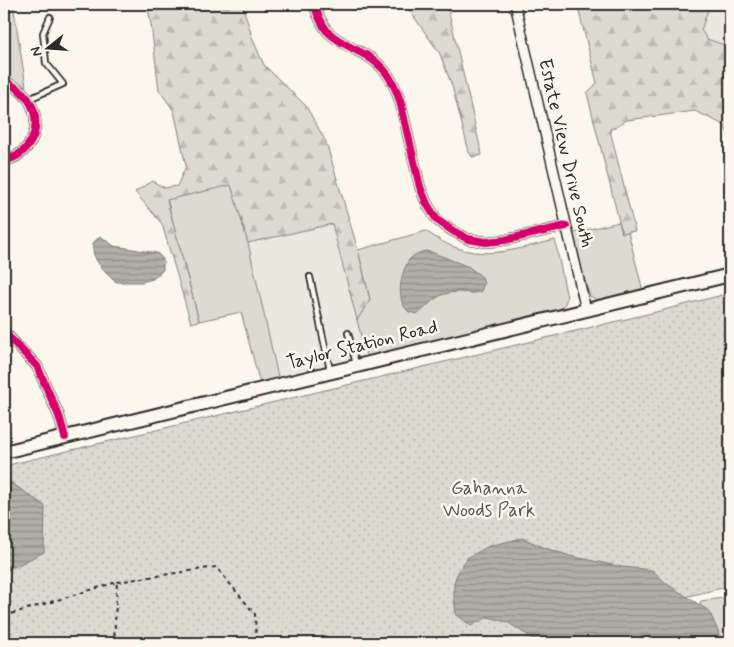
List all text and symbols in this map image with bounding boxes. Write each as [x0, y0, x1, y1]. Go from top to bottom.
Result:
north arrow [22, 22, 72, 72]
text: N [27, 44, 46, 59]
street label: Estate View Drive South [532, 56, 600, 250]
street label: Taylor Station Road [284, 314, 440, 376]
park label: Gahanna Woods Park [443, 476, 535, 523]

